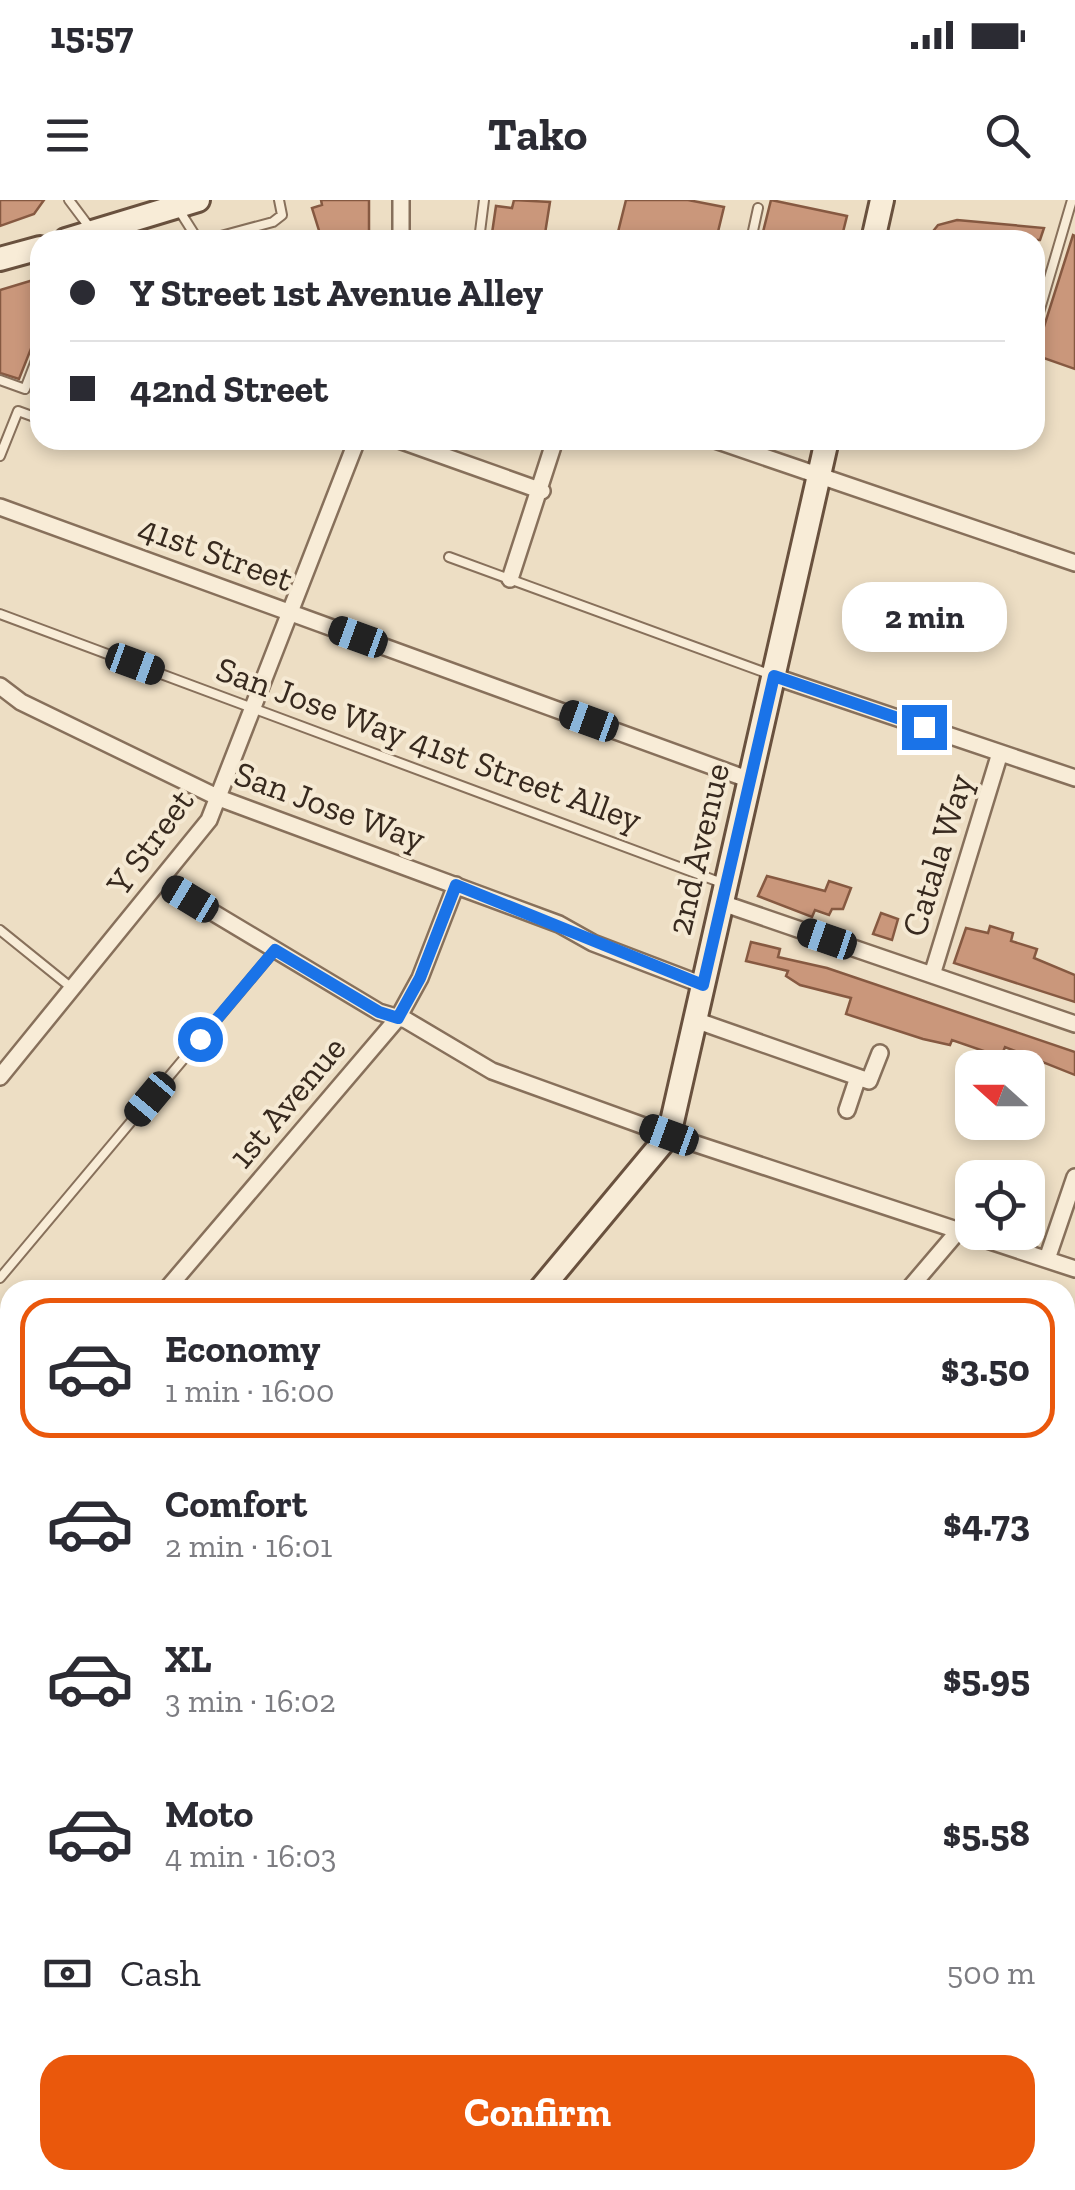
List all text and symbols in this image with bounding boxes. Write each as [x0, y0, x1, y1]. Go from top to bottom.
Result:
text: 15:57 [50, 12, 133, 58]
icon: menu [40, 108, 95, 163]
text: Tako [488, 108, 587, 162]
icon: search [980, 108, 1035, 163]
text: Y Street 1st Avenue Alley [130, 270, 543, 316]
text: 42nd Street [130, 366, 328, 412]
street label: 41st Street [133, 506, 299, 600]
callout: 2 min [842, 582, 1006, 652]
text: 2 min [885, 598, 964, 636]
car [325, 613, 391, 661]
car [102, 640, 168, 688]
street label: San Jose Way 41st Street Alley [209, 647, 649, 841]
car [556, 697, 622, 745]
route end [902, 705, 947, 750]
street label: San Jose Way [228, 752, 432, 860]
street label: 2nd Avenue [658, 759, 738, 939]
street label: Catala Way [892, 769, 982, 941]
street label: Y Street [97, 781, 202, 904]
car [157, 871, 223, 927]
car [794, 915, 860, 963]
route start [178, 1017, 223, 1062]
street label: 1st Avenue [220, 1027, 354, 1177]
north arrow [955, 1050, 1045, 1140]
map controls [955, 1050, 1045, 1250]
car [119, 1066, 181, 1132]
car [636, 1111, 702, 1159]
button: locate [955, 1160, 1045, 1250]
icon: car [45, 1323, 135, 1413]
text: Economy [165, 1326, 320, 1372]
text: $3.50 [941, 1345, 1030, 1391]
text: 1 min · 16:00 [165, 1372, 334, 1410]
icon: car [45, 1478, 135, 1568]
text: Comfort [165, 1481, 307, 1527]
text: $4.73 [943, 1500, 1030, 1546]
text: 2 min · 16:01 [165, 1527, 332, 1565]
icon: car [45, 1633, 135, 1723]
text: XL [165, 1636, 212, 1682]
text: $5.95 [943, 1655, 1030, 1701]
text: 3 min · 16:02 [165, 1682, 336, 1720]
icon: car [45, 1788, 135, 1878]
text: Moto [165, 1791, 253, 1837]
text: $5.58 [943, 1810, 1030, 1856]
text: 4 min · 16:03 [165, 1837, 337, 1875]
icon: cash [40, 1946, 95, 2001]
text: Cash [120, 1950, 201, 1996]
text: 500 m [947, 1954, 1035, 1992]
button: Confirm [40, 2055, 1035, 2170]

